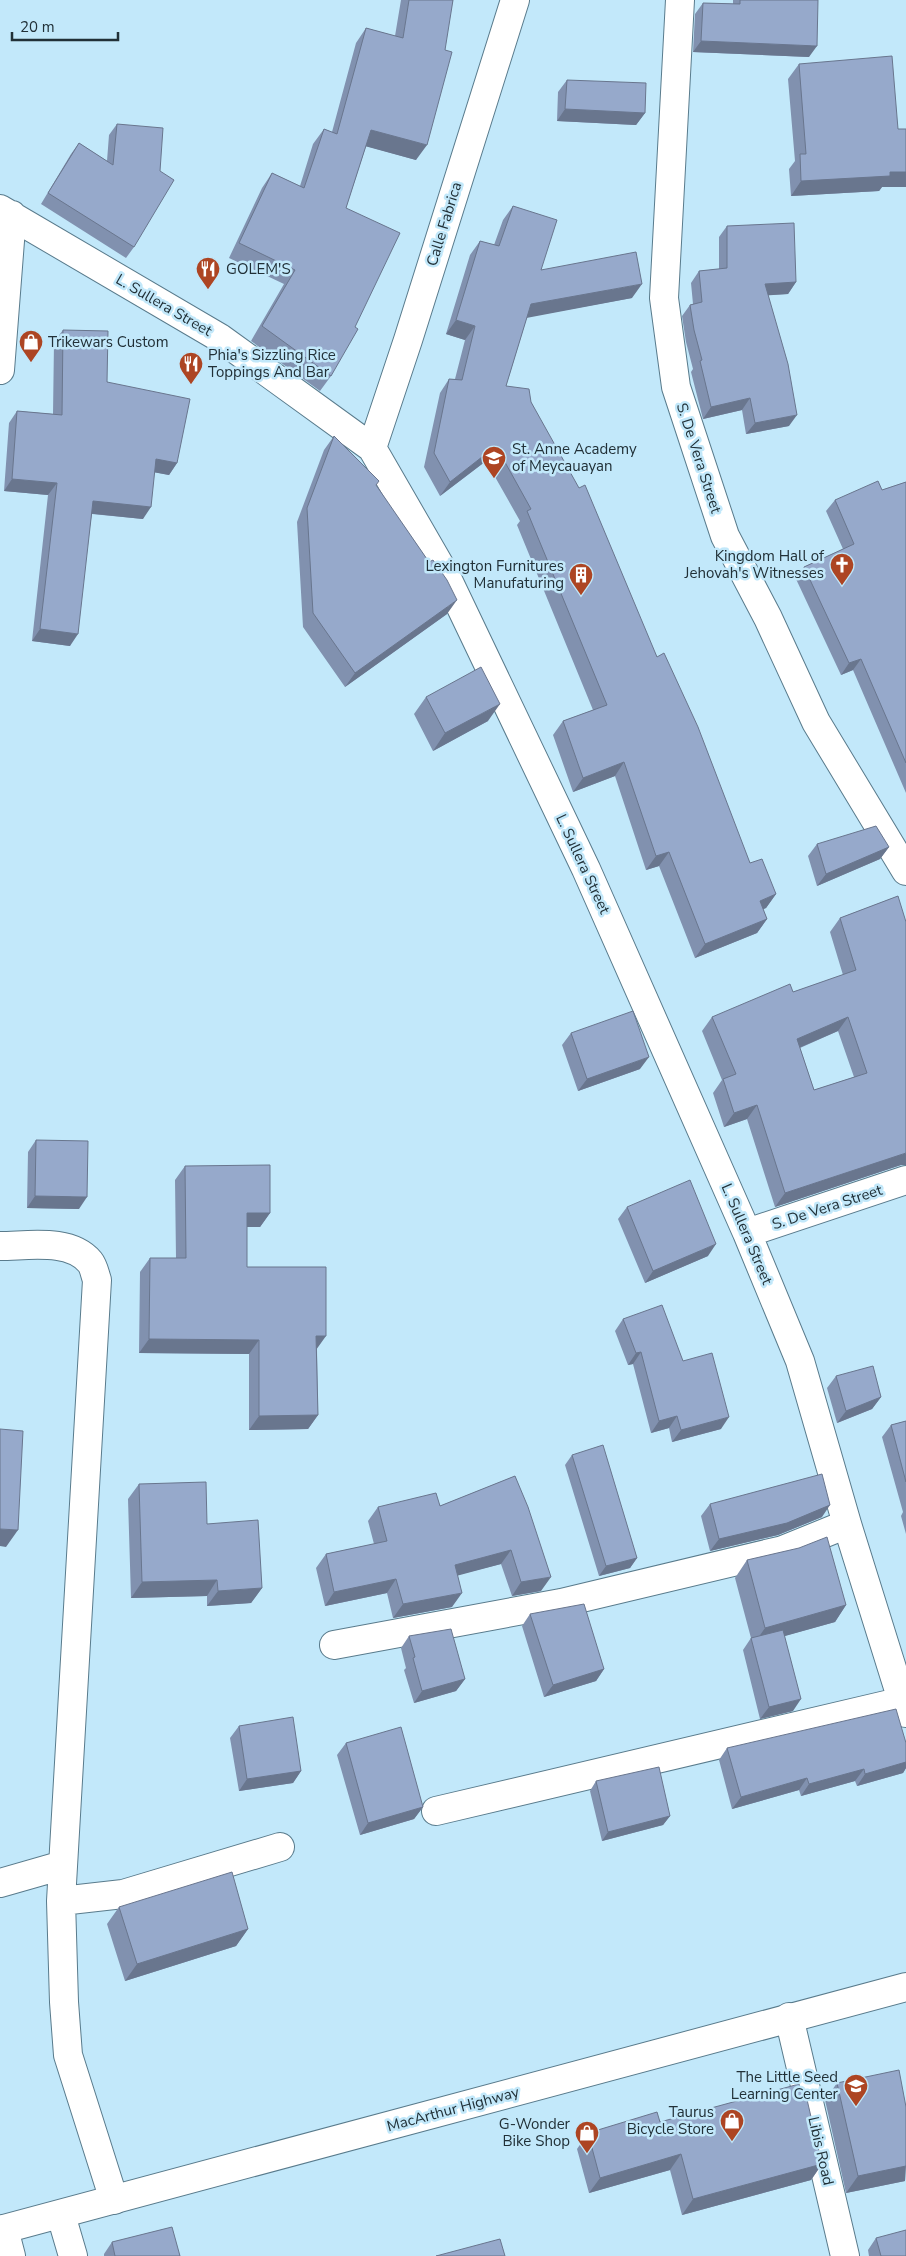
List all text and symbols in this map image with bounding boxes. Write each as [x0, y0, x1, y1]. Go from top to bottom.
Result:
scale bar [12, 10, 119, 42]
text: 20 m [20, 17, 55, 37]
street label: Calle Fabrica [422, 180, 466, 268]
restaurant icon: GOLEM'S [195, 256, 221, 290]
place label: GOLEM'S [226, 259, 291, 279]
street label: L. Sullera Street [112, 269, 216, 341]
shop icon: Trikewars Custom [18, 329, 44, 363]
place label: Trikewars Custom [48, 332, 169, 352]
place label: Phia's Sizzling Rice Toppings And Bar [208, 345, 336, 382]
restaurant icon: Phia's Sizzling Rice Toppings And Bar [178, 351, 204, 385]
street label: S. De Vera Street [672, 400, 726, 516]
place label: St. Anne Academy of Meycauayan [512, 439, 637, 476]
school or university icon: St. Anne Academy of Meycauayan [481, 445, 507, 479]
place label: Kingdom Hall of Jehovah's Witnesses [684, 546, 825, 583]
church icon: Kingdom Hall of Jehovah's Witnesses [829, 552, 855, 586]
place label: Lexington Furnitures Manufaturing [425, 556, 564, 593]
building icon: Lexington Furnitures Manufaturing [568, 562, 594, 596]
street label: L. Sullera Street [551, 811, 615, 918]
street label: L. Sullera Street [717, 1180, 778, 1288]
street label: S. De Vera Street [769, 1180, 885, 1234]
place label: The Little Seed Learning Center [731, 2067, 839, 2104]
school or university icon: The Little Seed Learning Center [843, 2073, 869, 2107]
street label: MacArthur Highway [385, 2082, 522, 2136]
place label: Taurus Bicycle Store [627, 2102, 714, 2139]
shop icon: Taurus Bicycle Store [719, 2108, 745, 2142]
place label: G-Wonder Bike Shop [499, 2114, 571, 2151]
street label: Libis Road [803, 2115, 839, 2187]
shop icon: G-Wonder Bike Shop [574, 2120, 600, 2154]

